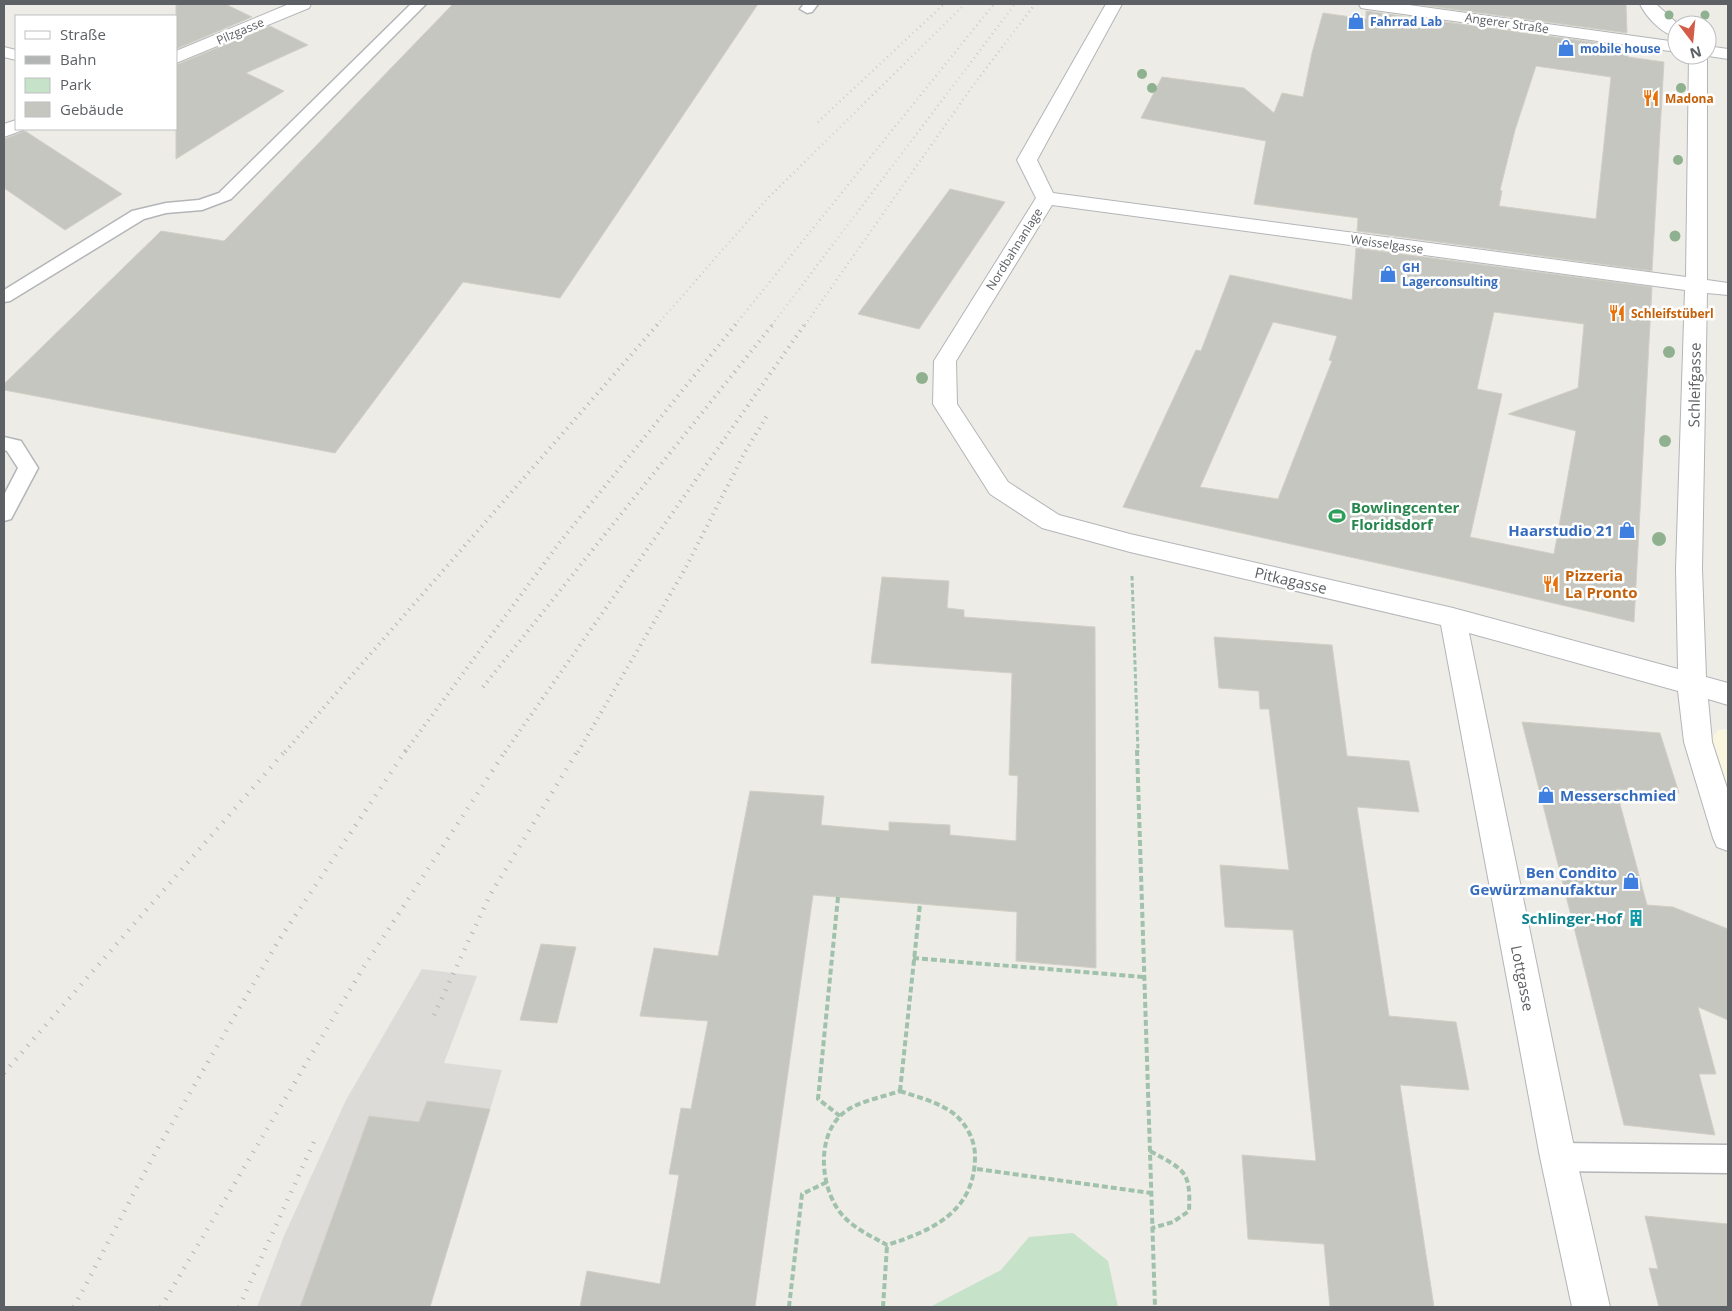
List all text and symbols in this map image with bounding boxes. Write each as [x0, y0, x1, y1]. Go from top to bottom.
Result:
street label: Angerer Straße [1464, 9, 1550, 37]
shop icon: Fahrrad Lab [1346, 11, 1366, 31]
street label: Pilzgasse [214, 13, 267, 49]
place label: Fahrrad Lab [1370, 13, 1443, 30]
legend [15, 15, 178, 130]
north arrow [1667, 15, 1717, 65]
text: Straße [60, 24, 106, 44]
shop icon: mobile house [1556, 38, 1576, 58]
place label: mobile house [1580, 40, 1661, 57]
text: N [1688, 42, 1704, 64]
text: Bahn [60, 49, 96, 69]
text: Park [60, 74, 91, 94]
restaurant icon: Madona [1641, 88, 1661, 108]
place label: Madona [1665, 90, 1714, 107]
text: Gebäude [60, 99, 124, 119]
street label: Nordbahnanlage [982, 204, 1046, 293]
street label: Weisselgasse [1349, 230, 1425, 258]
place label: GH Lagerconsulting [1402, 259, 1498, 290]
shop icon: GH Lagerconsulting [1378, 264, 1398, 284]
restaurant icon: Schleifstüberl [1607, 303, 1627, 323]
place label: Schleifstüberl [1631, 305, 1714, 322]
street label: Schleifgasse [1683, 342, 1705, 428]
place label: Bowlingcenter Floridsdorf [1351, 497, 1459, 534]
sports icon: Bowlingcenter Floridsdorf [1327, 506, 1347, 526]
place label: Haarstudio 21 [1508, 520, 1613, 540]
shop icon: Haarstudio 21 [1617, 520, 1637, 540]
street label: Pitkagasse [1253, 562, 1329, 598]
place label: Pizzeria La Pronto [1565, 565, 1638, 602]
restaurant icon: Pizzeria La Pronto [1541, 574, 1561, 594]
shop icon: Messerschmied [1536, 785, 1556, 805]
place label: Messerschmied [1560, 785, 1676, 805]
place label: Ben Condito Gewürzmanufaktur [1470, 862, 1617, 899]
shop icon: Ben Condito Gewürzmanufaktur [1621, 871, 1641, 891]
place label: Schlinger-Hof [1522, 908, 1623, 928]
building icon: Schlinger-Hof [1626, 908, 1646, 928]
street label: Lottgasse [1507, 943, 1539, 1013]

